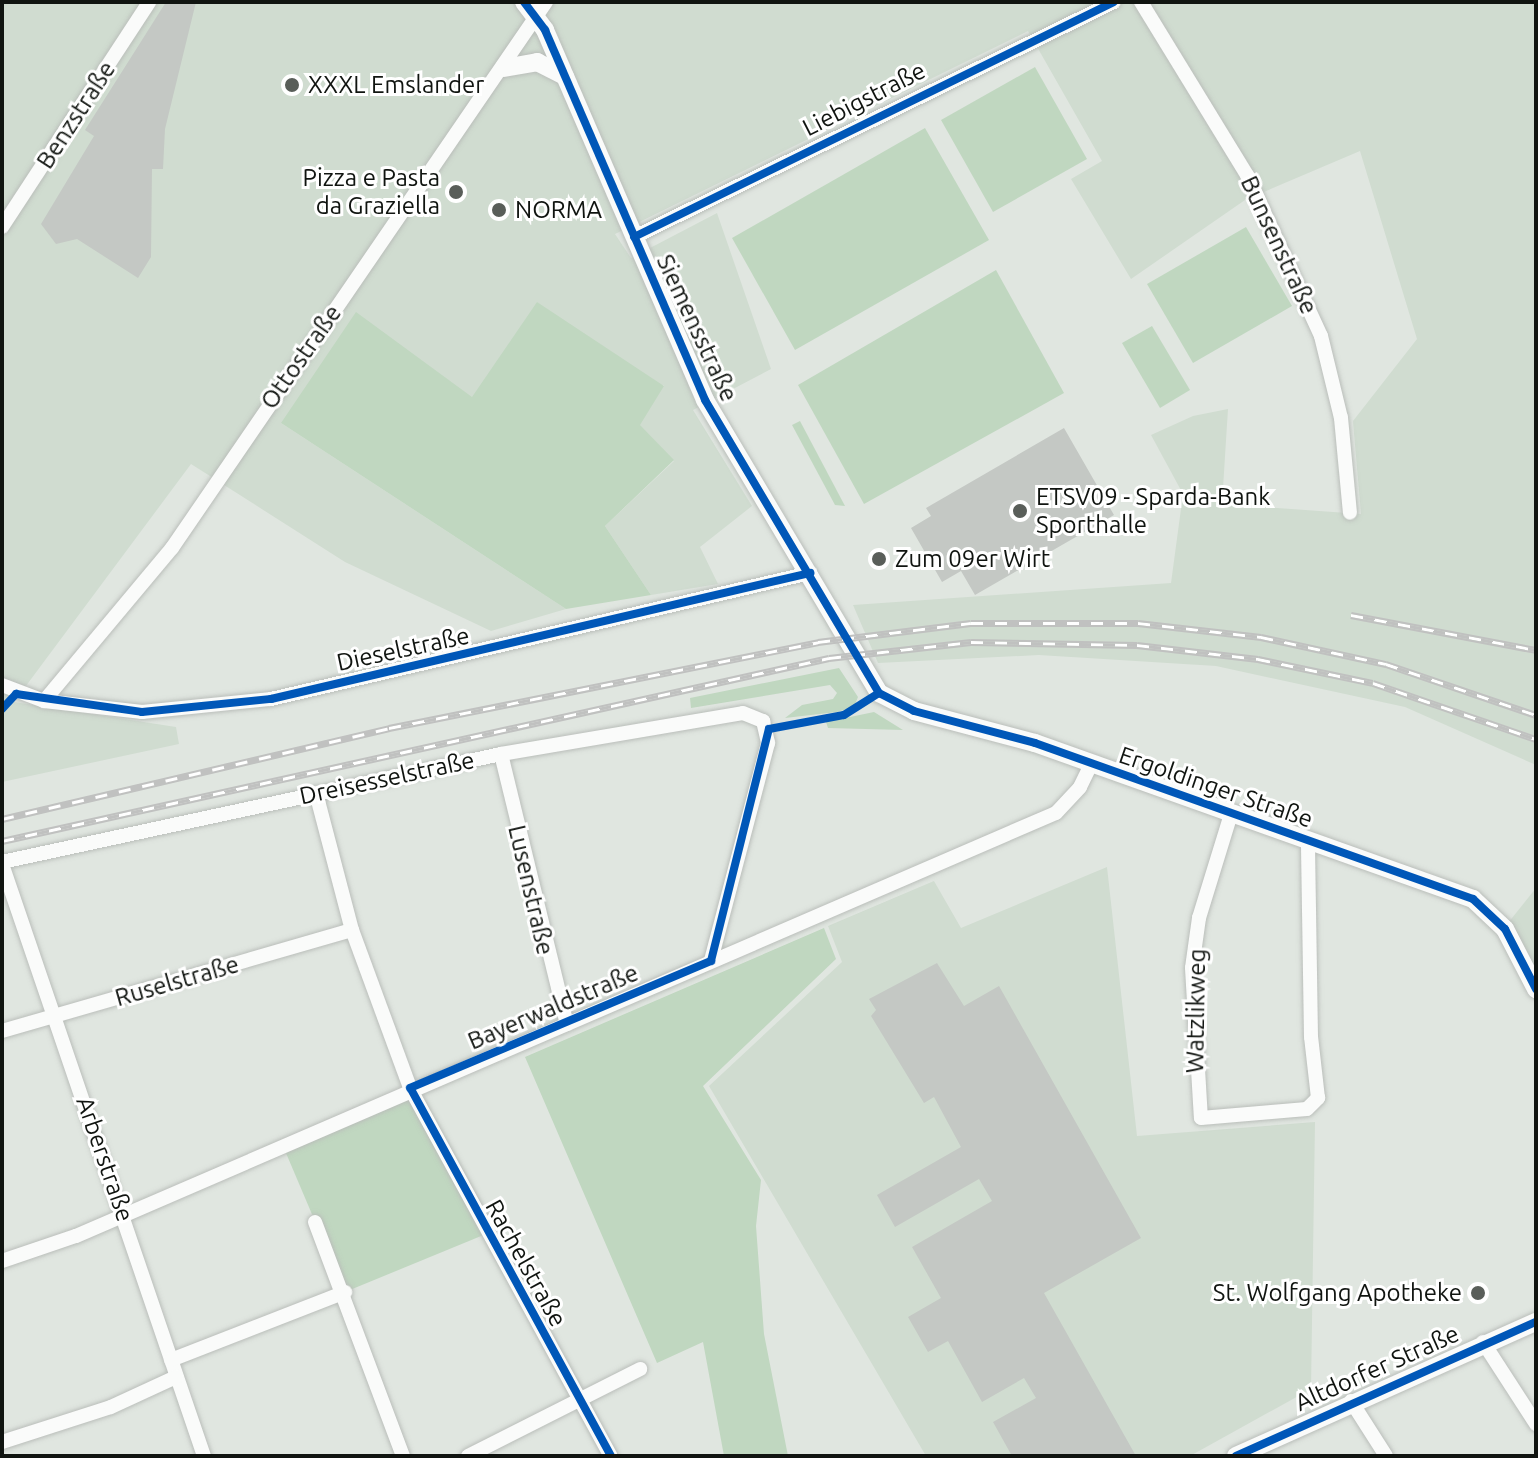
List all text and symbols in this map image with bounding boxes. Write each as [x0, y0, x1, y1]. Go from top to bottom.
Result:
street label: Benzstraße [31, 56, 121, 174]
street label: Liebigstraße [798, 56, 930, 142]
place label: XXXL Emslander [308, 71, 484, 99]
marker: XXXL Emslander [283, 76, 301, 94]
place label: Pizza e Pasta da Graziella [303, 164, 440, 220]
street label: Bunsenstraße [1234, 171, 1324, 319]
marker: Pizza e Pasta da Graziella [447, 183, 465, 201]
place label: NORMA [515, 196, 602, 224]
marker: NORMA [490, 201, 508, 219]
street label: Siemensstraße [650, 250, 744, 406]
street label: Ottostraße [255, 299, 347, 415]
place label: ETSV09 - Sparda-Bank Sporthalle [1036, 483, 1270, 539]
marker: ETSV09 - Sparda-Bank Sporthalle [1011, 502, 1029, 520]
place label: Zum 09er Wirt [895, 545, 1050, 573]
marker: Zum 09er Wirt [870, 550, 888, 568]
street label: Dieselstraße [334, 621, 472, 677]
street label: Ergoldinger Straße [1115, 740, 1317, 834]
street label: Dreisesselstraße [297, 745, 477, 811]
street label: Lusenstraße [502, 822, 560, 958]
street label: Watzlikweg [1181, 949, 1211, 1073]
street label: Ruselstraße [112, 950, 242, 1012]
street label: Bayerwaldstraße [464, 958, 642, 1056]
street label: Arberstraße [70, 1093, 140, 1225]
street label: Rachelstraße [479, 1195, 573, 1331]
place label: St. Wolfgang Apotheke [1213, 1279, 1462, 1307]
marker: St. Wolfgang Apotheke [1469, 1284, 1487, 1302]
street label: Altdorfer Straße [1291, 1319, 1463, 1417]

